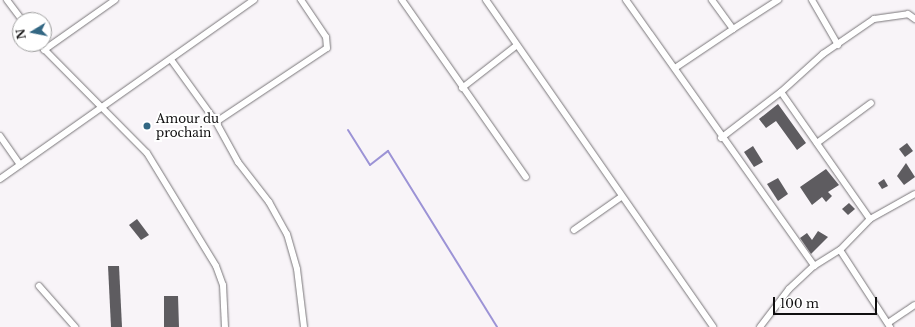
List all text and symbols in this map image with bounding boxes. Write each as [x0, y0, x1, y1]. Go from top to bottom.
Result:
north arrow [12, 12, 52, 52]
text: N [13, 28, 29, 40]
place label: Amour du prochain [156, 112, 219, 140]
marker: Amour du prochain [141, 120, 153, 132]
scale bar [775, 289, 879, 315]
text: 100 m [780, 296, 819, 311]

